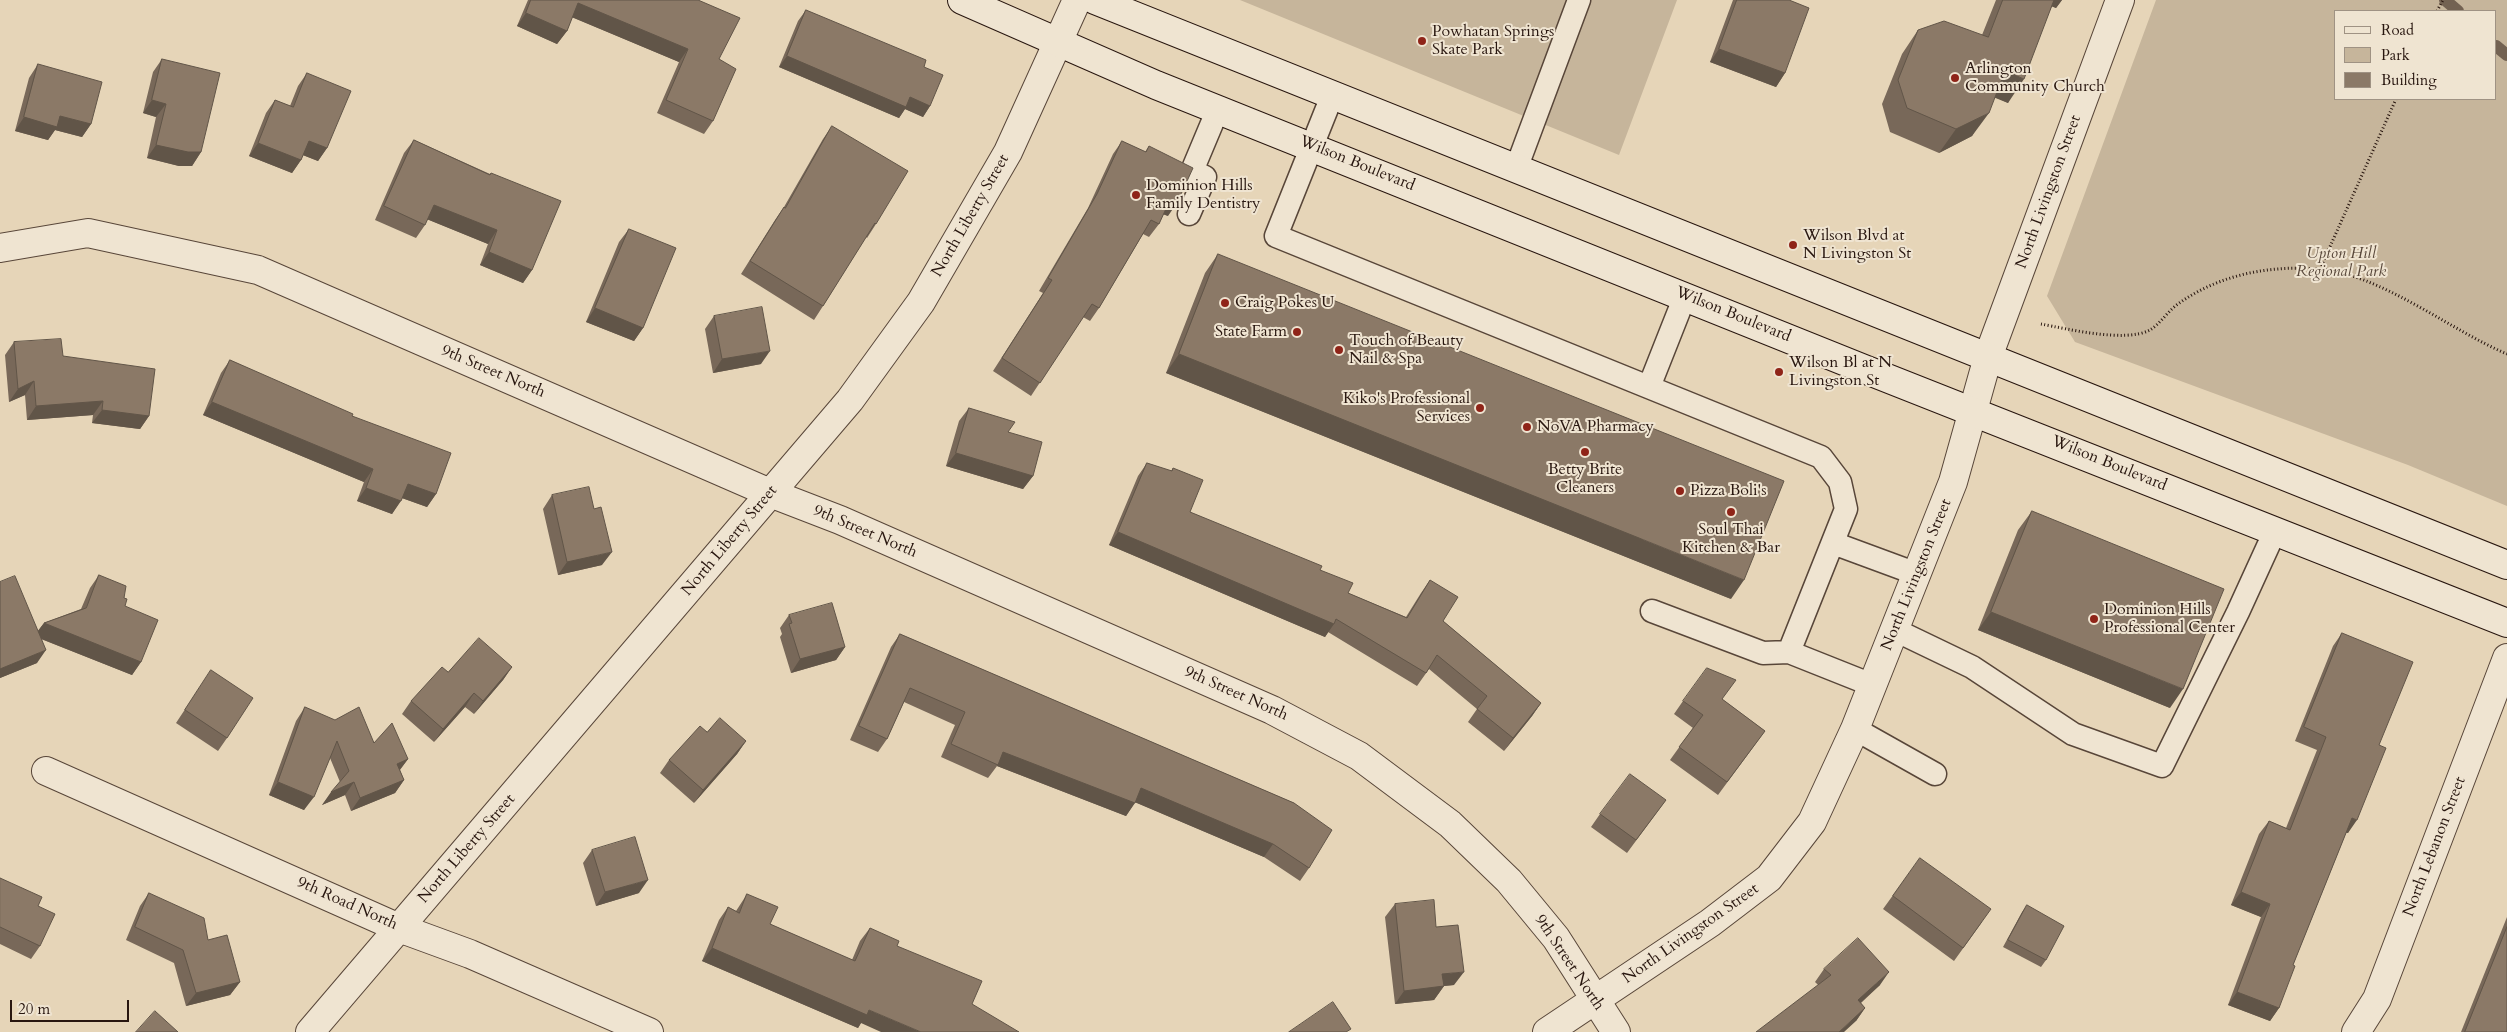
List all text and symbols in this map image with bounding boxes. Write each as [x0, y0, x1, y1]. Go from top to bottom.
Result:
legend [2334, 10, 2497, 100]
text: Road [2381, 20, 2414, 40]
place label: Powhatan Springs Skate Park [1432, 22, 1554, 60]
marker: Powhatan Springs Skate Park [1416, 35, 1428, 47]
text: Park [2381, 45, 2410, 65]
place label: Arlington Community Church [1965, 59, 2105, 97]
text: Building [2381, 70, 2437, 90]
marker: Arlington Community Church [1949, 72, 1961, 84]
street label: North Livingston Street [2012, 113, 2086, 271]
street label: Wilson Boulevard [1297, 132, 1417, 196]
street label: North Liberty Street [928, 151, 1014, 281]
place label: Dominion Hills Family Dentistry [1146, 176, 1260, 214]
marker: Dominion Hills Family Dentistry [1130, 189, 1142, 201]
place label: Wilson Blvd at N Livingston St [1803, 226, 1911, 264]
marker: Wilson Blvd at N Livingston St [1787, 239, 1799, 251]
park label: Upton Hill Regional Park [2296, 244, 2386, 282]
street label: Wilson Boulevard [1673, 283, 1793, 347]
place label: Craig Pokes U [1235, 293, 1334, 313]
marker: Craig Pokes U [1219, 297, 1231, 309]
place label: State Farm [1215, 322, 1287, 342]
marker: State Farm [1291, 326, 1303, 338]
place label: Touch of Beauty Nail & Spa [1349, 331, 1464, 369]
street label: 9th Street North [438, 341, 548, 403]
marker: Touch of Beauty Nail & Spa [1333, 344, 1345, 356]
place label: Wilson Bl at N Livingston St [1789, 353, 1892, 391]
marker: Wilson Bl at N Livingston St [1773, 366, 1785, 378]
place label: Kiko's Professional Services [1343, 389, 1470, 427]
marker: Kiko's Professional Services [1474, 402, 1486, 414]
place label: NoVA Pharmacy [1537, 417, 1654, 437]
marker: NoVA Pharmacy [1521, 421, 1533, 433]
street label: Wilson Boulevard [2049, 432, 2169, 496]
marker: Betty Brite Cleaners [1579, 446, 1591, 458]
place label: Betty Brite Cleaners [1548, 460, 1622, 498]
place label: Pizza Boli's [1690, 481, 1767, 501]
street label: North Liberty Street [678, 482, 782, 600]
marker: Pizza Boli's [1674, 485, 1686, 497]
street label: North Livingston Street [1878, 496, 1956, 654]
street label: 9th Street North [810, 501, 920, 563]
marker: Soul Thai Kitchen & Bar [1725, 506, 1737, 518]
place label: Soul Thai Kitchen & Bar [1682, 520, 1780, 558]
place label: Dominion Hills Professional Center [2104, 600, 2235, 638]
marker: Dominion Hills Professional Center [2088, 613, 2100, 625]
street label: 9th Street North [1181, 663, 1291, 725]
street label: North Lebanon Street [2399, 774, 2471, 920]
street label: North Liberty Street [414, 790, 520, 908]
street label: 9th Road North [294, 873, 400, 935]
street label: North Livingston Street [1619, 880, 1763, 988]
street label: 9th Street North [1530, 912, 1608, 1014]
scale bar [12, 990, 131, 1022]
text: 20 m [18, 999, 50, 1019]

